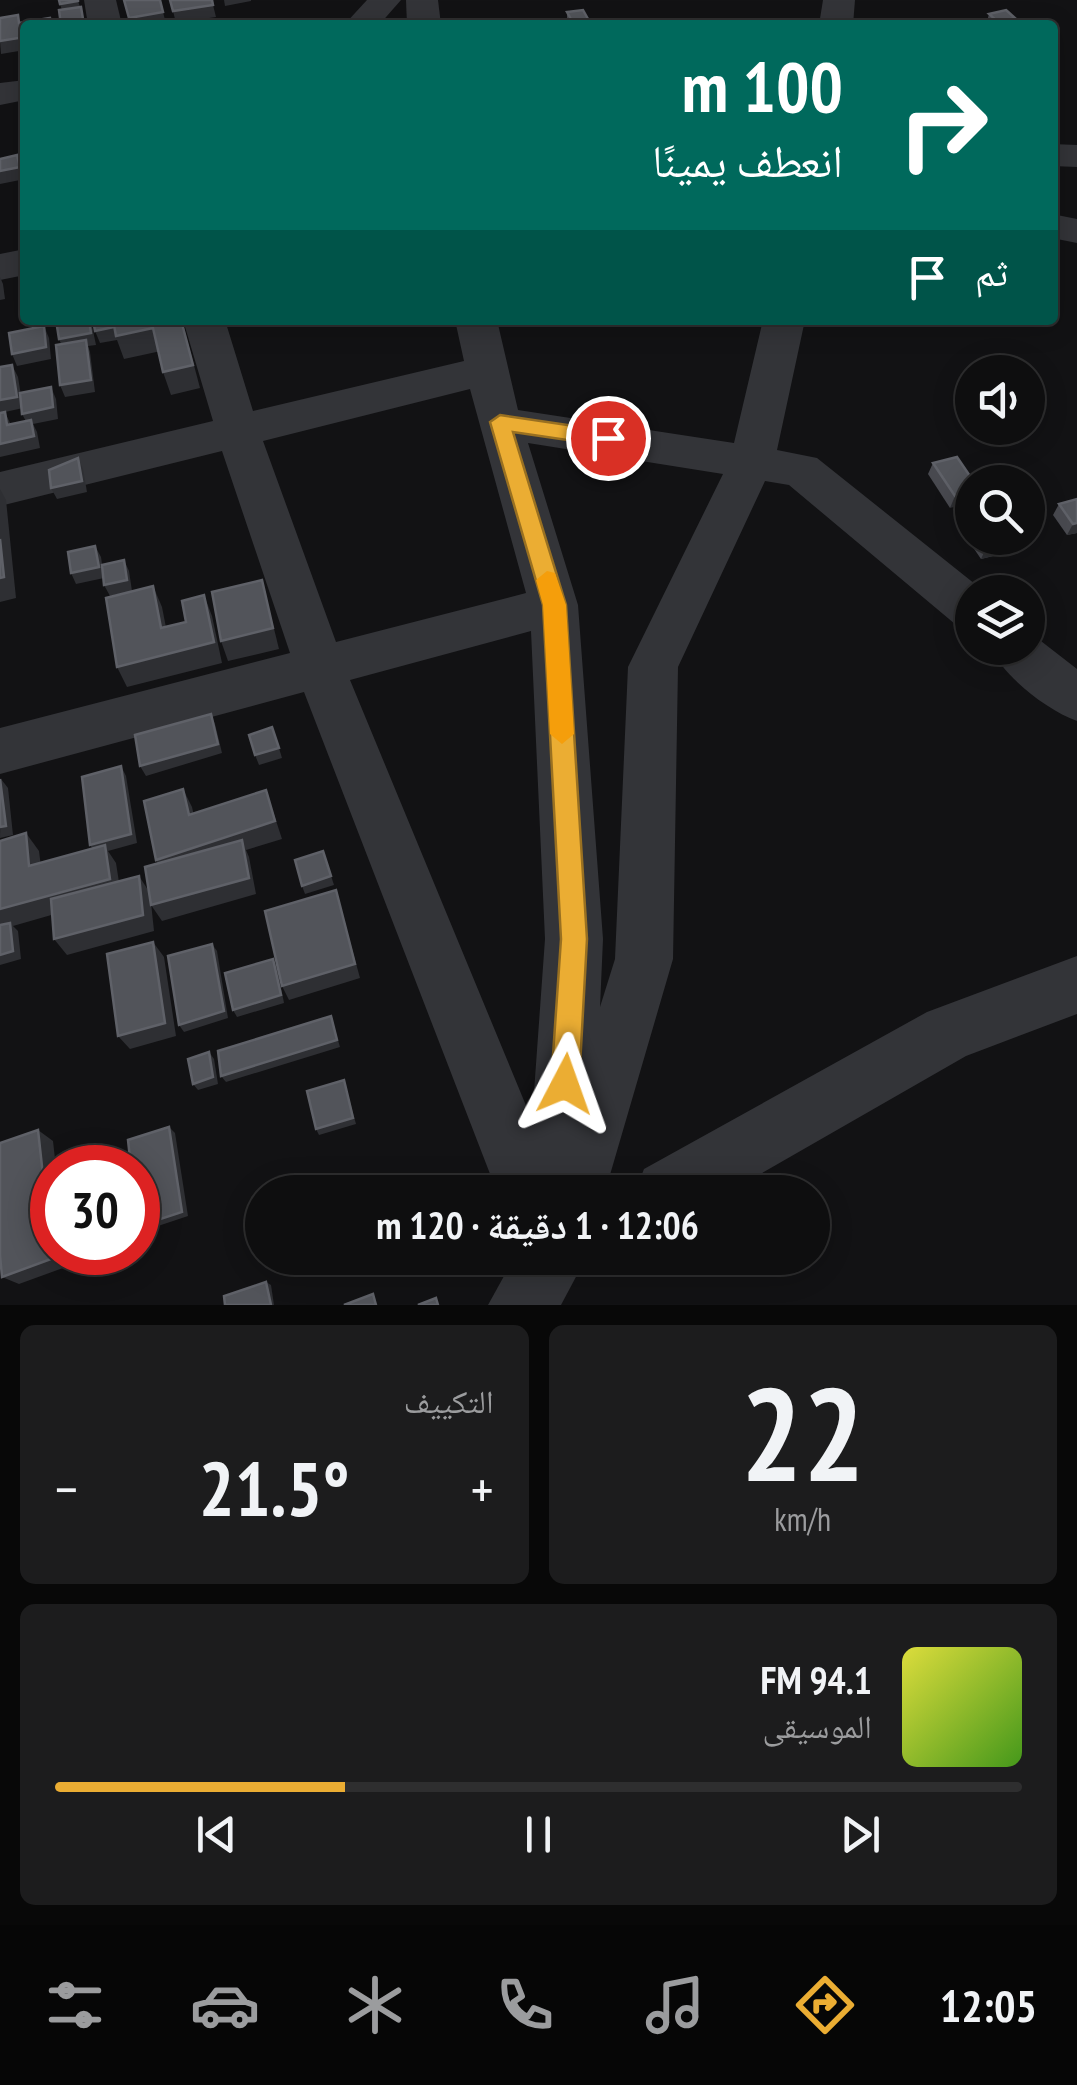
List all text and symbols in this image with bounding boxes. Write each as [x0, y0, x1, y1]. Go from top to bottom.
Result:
text: 100 m [682, 41, 843, 131]
icon: right [878, 60, 1008, 190]
text: انعطف يمينًا [652, 131, 843, 189]
text: ثم [975, 247, 1008, 296]
icon: arrive [900, 250, 955, 305]
map controls [955, 355, 1045, 665]
button: sound [955, 355, 1045, 445]
pin [566, 396, 651, 481]
icon: arrive [581, 411, 636, 466]
button: search [955, 465, 1045, 555]
button: layers [955, 575, 1045, 665]
position arrow [513, 1032, 617, 1136]
speed limit sign: 30 [30, 1145, 160, 1275]
text: 12:06 · 1 دقيقة · 120 m [376, 1200, 699, 1249]
text: 22 [741, 1349, 865, 1517]
text: التكييف [404, 1380, 494, 1422]
text: 21.5° [199, 1440, 350, 1537]
text: − [55, 1453, 78, 1524]
text: + [471, 1453, 493, 1524]
text: km/h [774, 1498, 831, 1540]
text: 94.1 FM [760, 1655, 872, 1704]
text: الموسيقى [762, 1705, 872, 1747]
icon: previous [189, 1807, 244, 1862]
icon: pause [511, 1807, 566, 1862]
icon: next [833, 1807, 888, 1862]
icon: filters [40, 1970, 110, 2040]
icon: car [190, 1970, 260, 2040]
icon: climate [340, 1970, 410, 2040]
icon: phone [490, 1970, 560, 2040]
icon: music [640, 1970, 710, 2040]
icon: directions [790, 1970, 860, 2040]
text: 12:05 [940, 1976, 1037, 2034]

